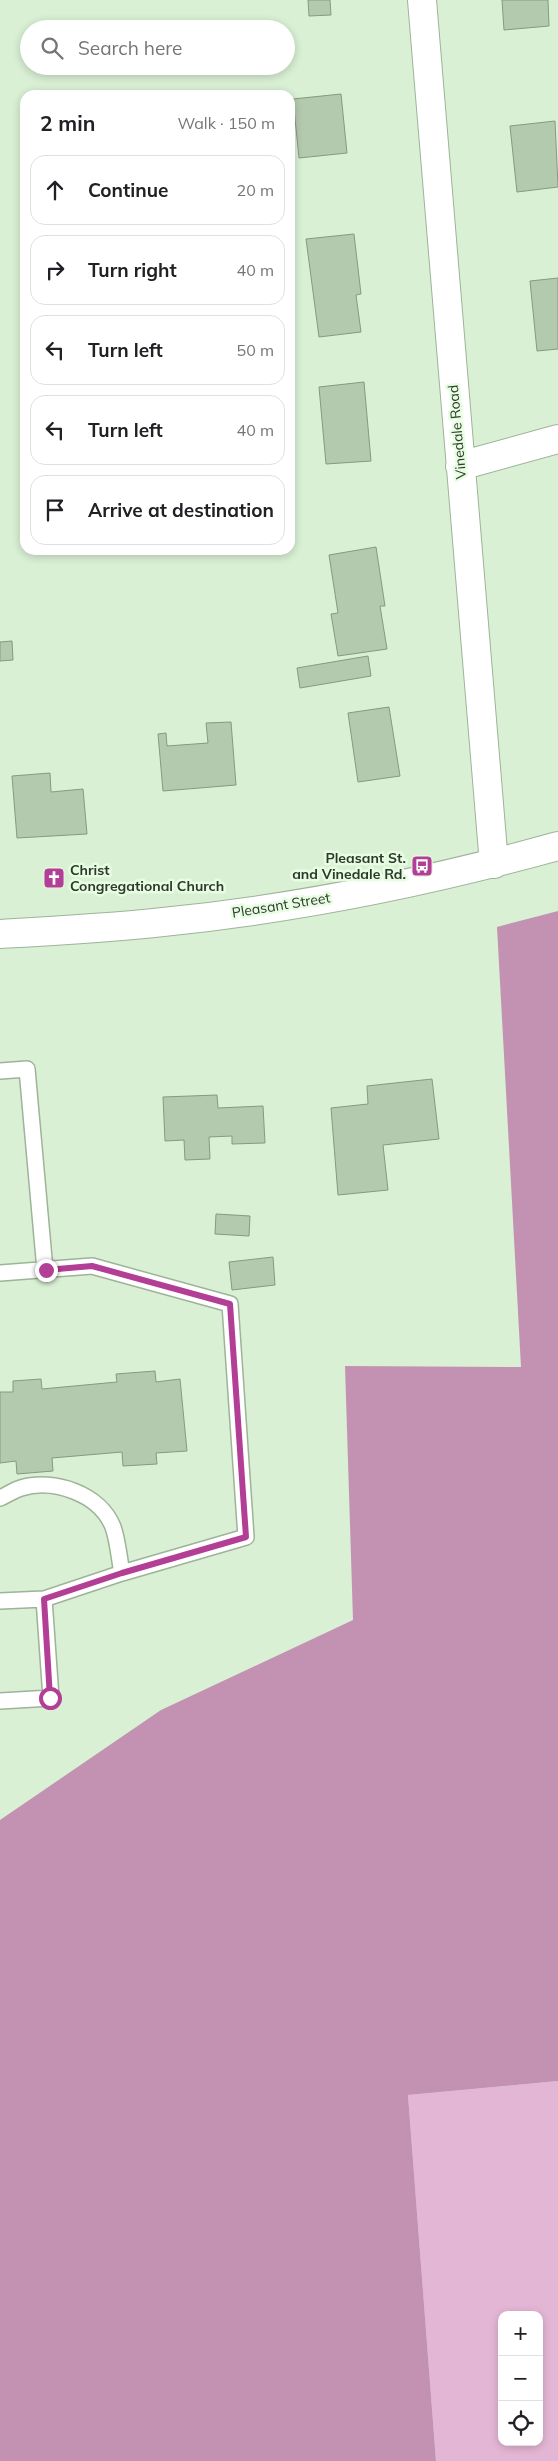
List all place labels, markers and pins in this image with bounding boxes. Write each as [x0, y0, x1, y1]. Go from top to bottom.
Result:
place label: Pleasant St. and Vinedale Rd. [292, 849, 406, 883]
bus stop icon: Pleasant St. and Vinedale Rd. [410, 854, 434, 878]
place label: Christ Congregational Church [70, 861, 224, 895]
church icon: Christ Congregational Church [42, 866, 66, 890]

